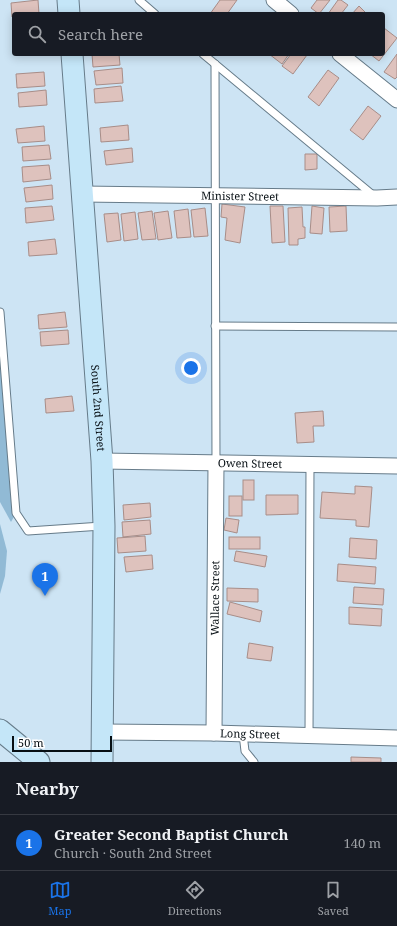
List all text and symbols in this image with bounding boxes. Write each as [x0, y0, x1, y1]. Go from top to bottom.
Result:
search box [12, 12, 385, 56]
icon: search [26, 23, 48, 45]
text: Search here [58, 24, 143, 44]
street label: Minister Street [201, 188, 279, 204]
your location [181, 358, 201, 378]
street label: South 2nd Street [88, 364, 109, 452]
street label: Owen Street [218, 455, 282, 471]
street label: Wallace Street [207, 560, 222, 635]
pin: 1 [32, 563, 58, 596]
street label: Long Street [220, 725, 280, 742]
scale bar [12, 734, 112, 753]
text: 50 m [18, 735, 44, 750]
text: Nearby [16, 777, 79, 800]
text: Greater Second Baptist Church [54, 824, 289, 844]
text: 1 [25, 834, 33, 852]
text: 140 m [344, 834, 381, 852]
text: Church · South 2nd Street [54, 844, 212, 862]
tab: Map [48, 879, 71, 918]
tab: Directions [168, 879, 221, 918]
tab: Saved [318, 879, 349, 918]

